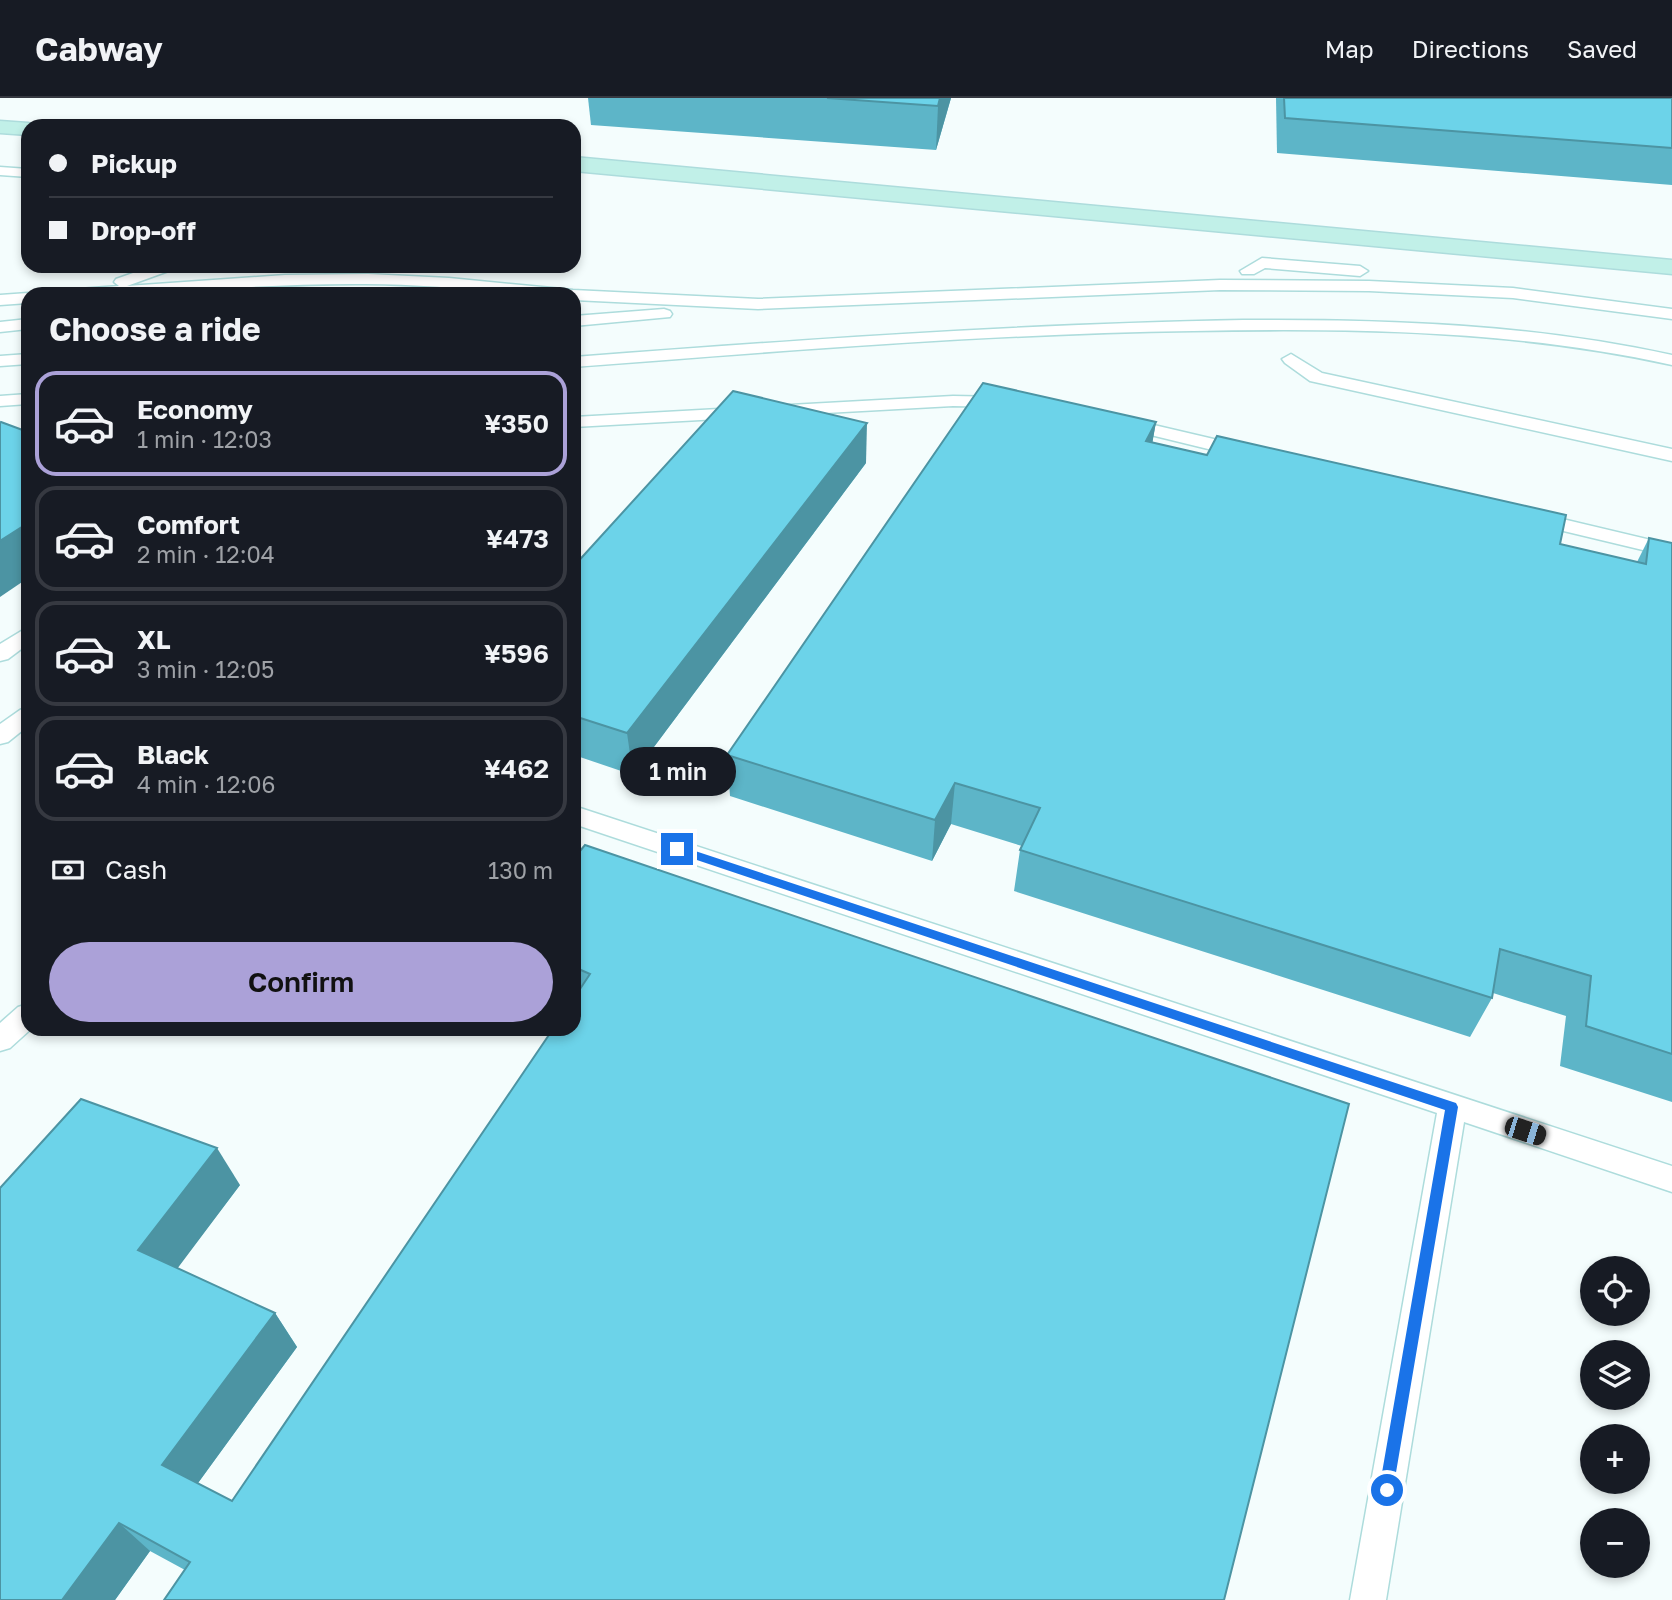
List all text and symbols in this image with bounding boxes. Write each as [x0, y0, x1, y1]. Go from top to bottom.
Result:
text: Cabway [35, 29, 163, 68]
text: Map [1325, 34, 1374, 63]
text: Directions [1412, 34, 1529, 63]
text: Saved [1567, 34, 1637, 63]
text: Pickup [91, 148, 177, 179]
text: Drop-off [91, 215, 196, 246]
text: Choose a ride [49, 310, 261, 348]
icon: car [53, 392, 116, 455]
text: Economy [137, 394, 253, 425]
text: ¥350 [484, 408, 549, 439]
text: 1 min · 12:03 [137, 425, 272, 453]
icon: car [53, 507, 116, 570]
text: Comfort [137, 509, 240, 540]
text: ¥473 [486, 523, 549, 554]
text: 2 min · 12:04 [137, 540, 275, 568]
icon: car [53, 622, 116, 685]
text: XL [137, 624, 171, 655]
text: ¥596 [484, 638, 549, 669]
text: 3 min · 12:05 [137, 655, 274, 683]
icon: car [53, 737, 116, 800]
text: Black [137, 739, 209, 770]
callout: 1 min [619, 748, 735, 796]
text: ¥462 [484, 753, 549, 784]
text: 1 min [649, 757, 707, 785]
text: 4 min · 12:06 [137, 770, 275, 798]
route end [661, 833, 693, 865]
icon: cash [49, 851, 87, 889]
text: Cash [105, 854, 167, 885]
text: 130 m [488, 856, 553, 884]
button: Confirm [49, 942, 553, 1022]
car [1502, 1115, 1549, 1147]
map controls [1580, 1256, 1650, 1578]
button: locate [1580, 1256, 1650, 1326]
button: layers [1580, 1340, 1650, 1410]
button: + [1580, 1424, 1650, 1494]
route start [1371, 1474, 1403, 1506]
button: − [1580, 1508, 1650, 1578]

